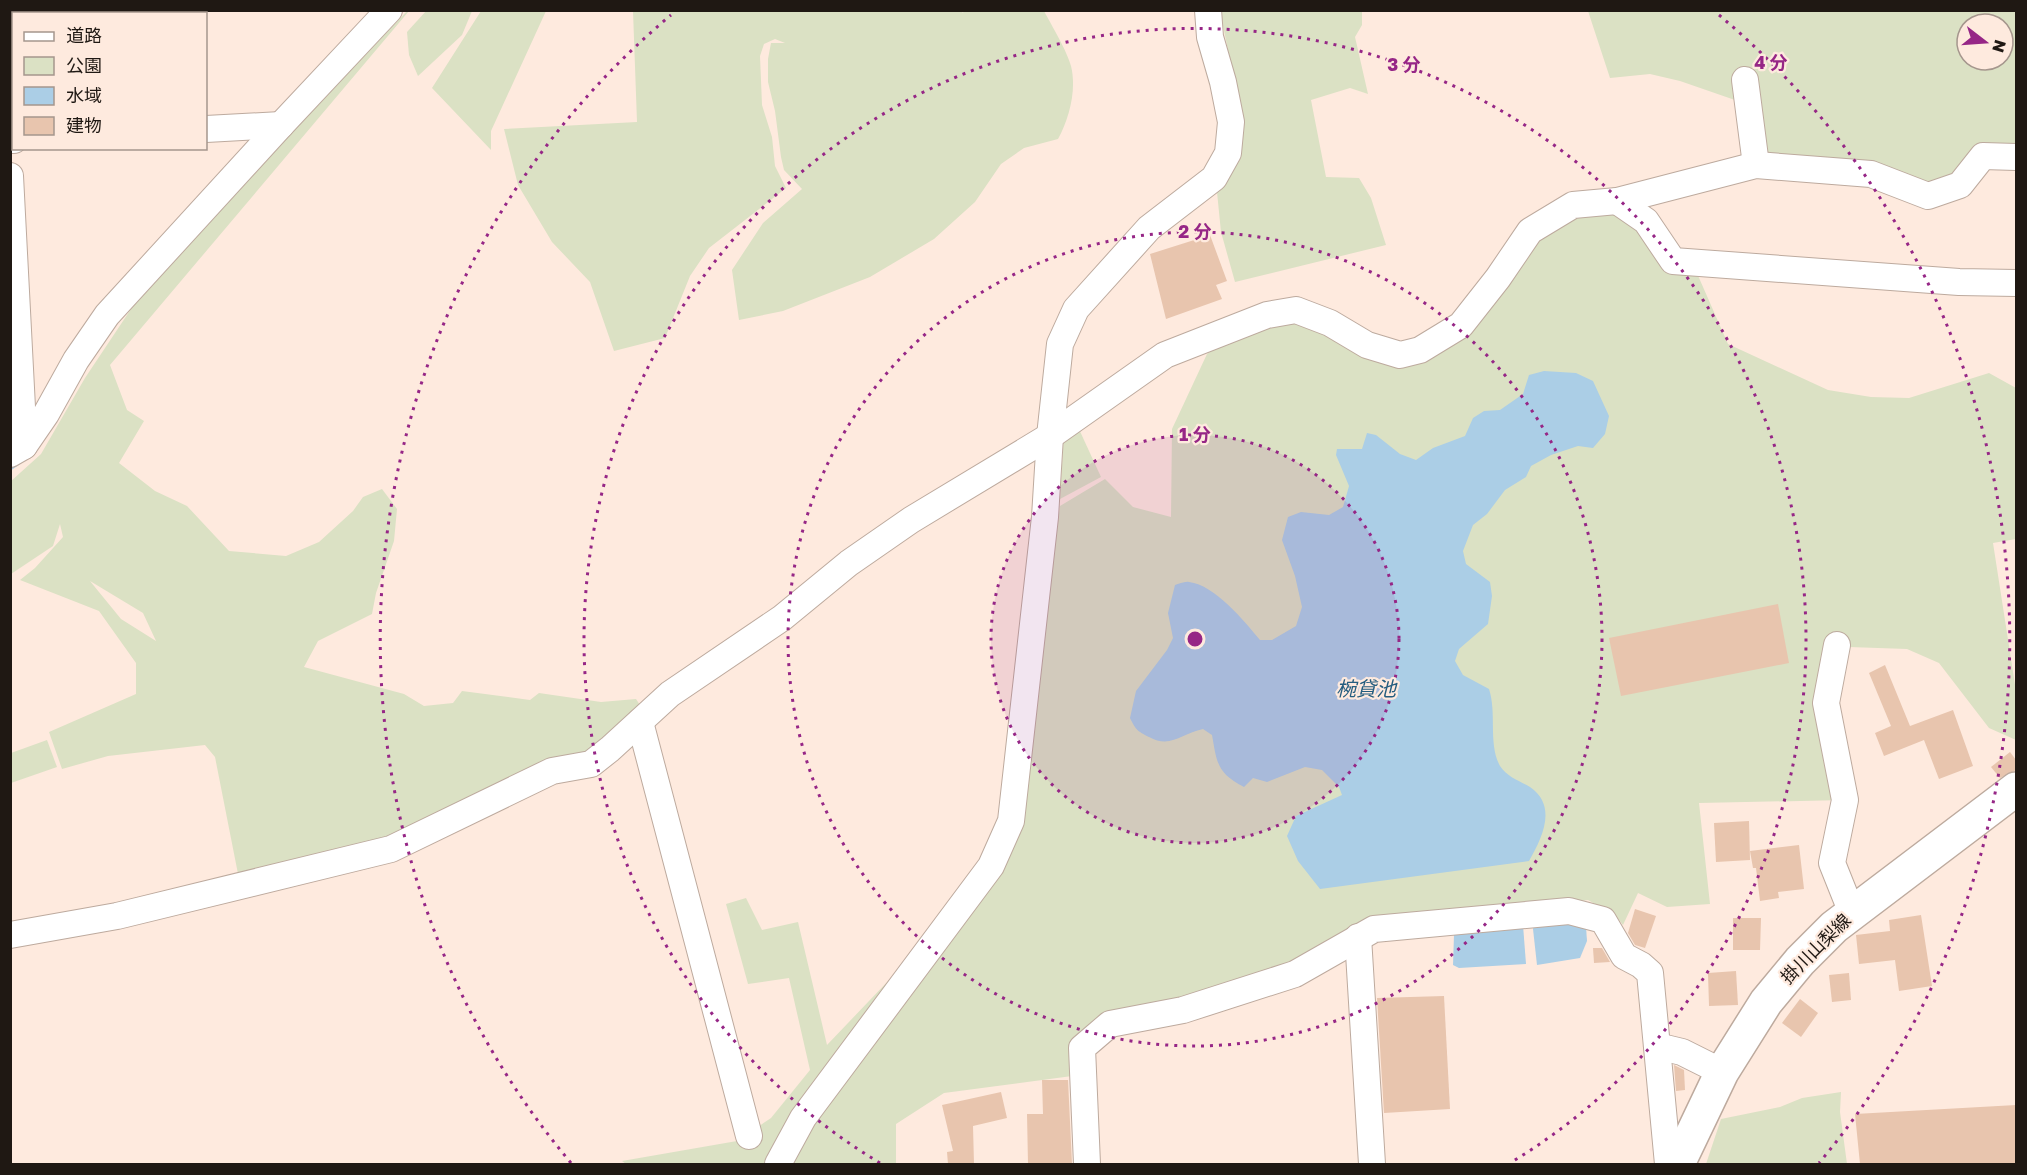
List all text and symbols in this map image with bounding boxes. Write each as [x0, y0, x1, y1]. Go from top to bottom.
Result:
legend [12, 12, 207, 150]
north arrow [1955, 12, 2015, 72]
text: 道路 [66, 24, 102, 46]
text: N [1988, 38, 2011, 55]
text: 4 分 [1754, 51, 1788, 73]
text: 3 分 [1387, 53, 1421, 75]
text: 公園 [66, 54, 102, 76]
text: 水域 [66, 84, 102, 106]
text: 建物 [66, 114, 102, 136]
text: 2 分 [1178, 220, 1212, 242]
text: 1 分 [1179, 423, 1211, 445]
centre of rings [1185, 629, 1205, 649]
water label: 椀貸池 [1336, 676, 1398, 700]
street label: 掛川山梨線 [1776, 909, 1855, 988]

